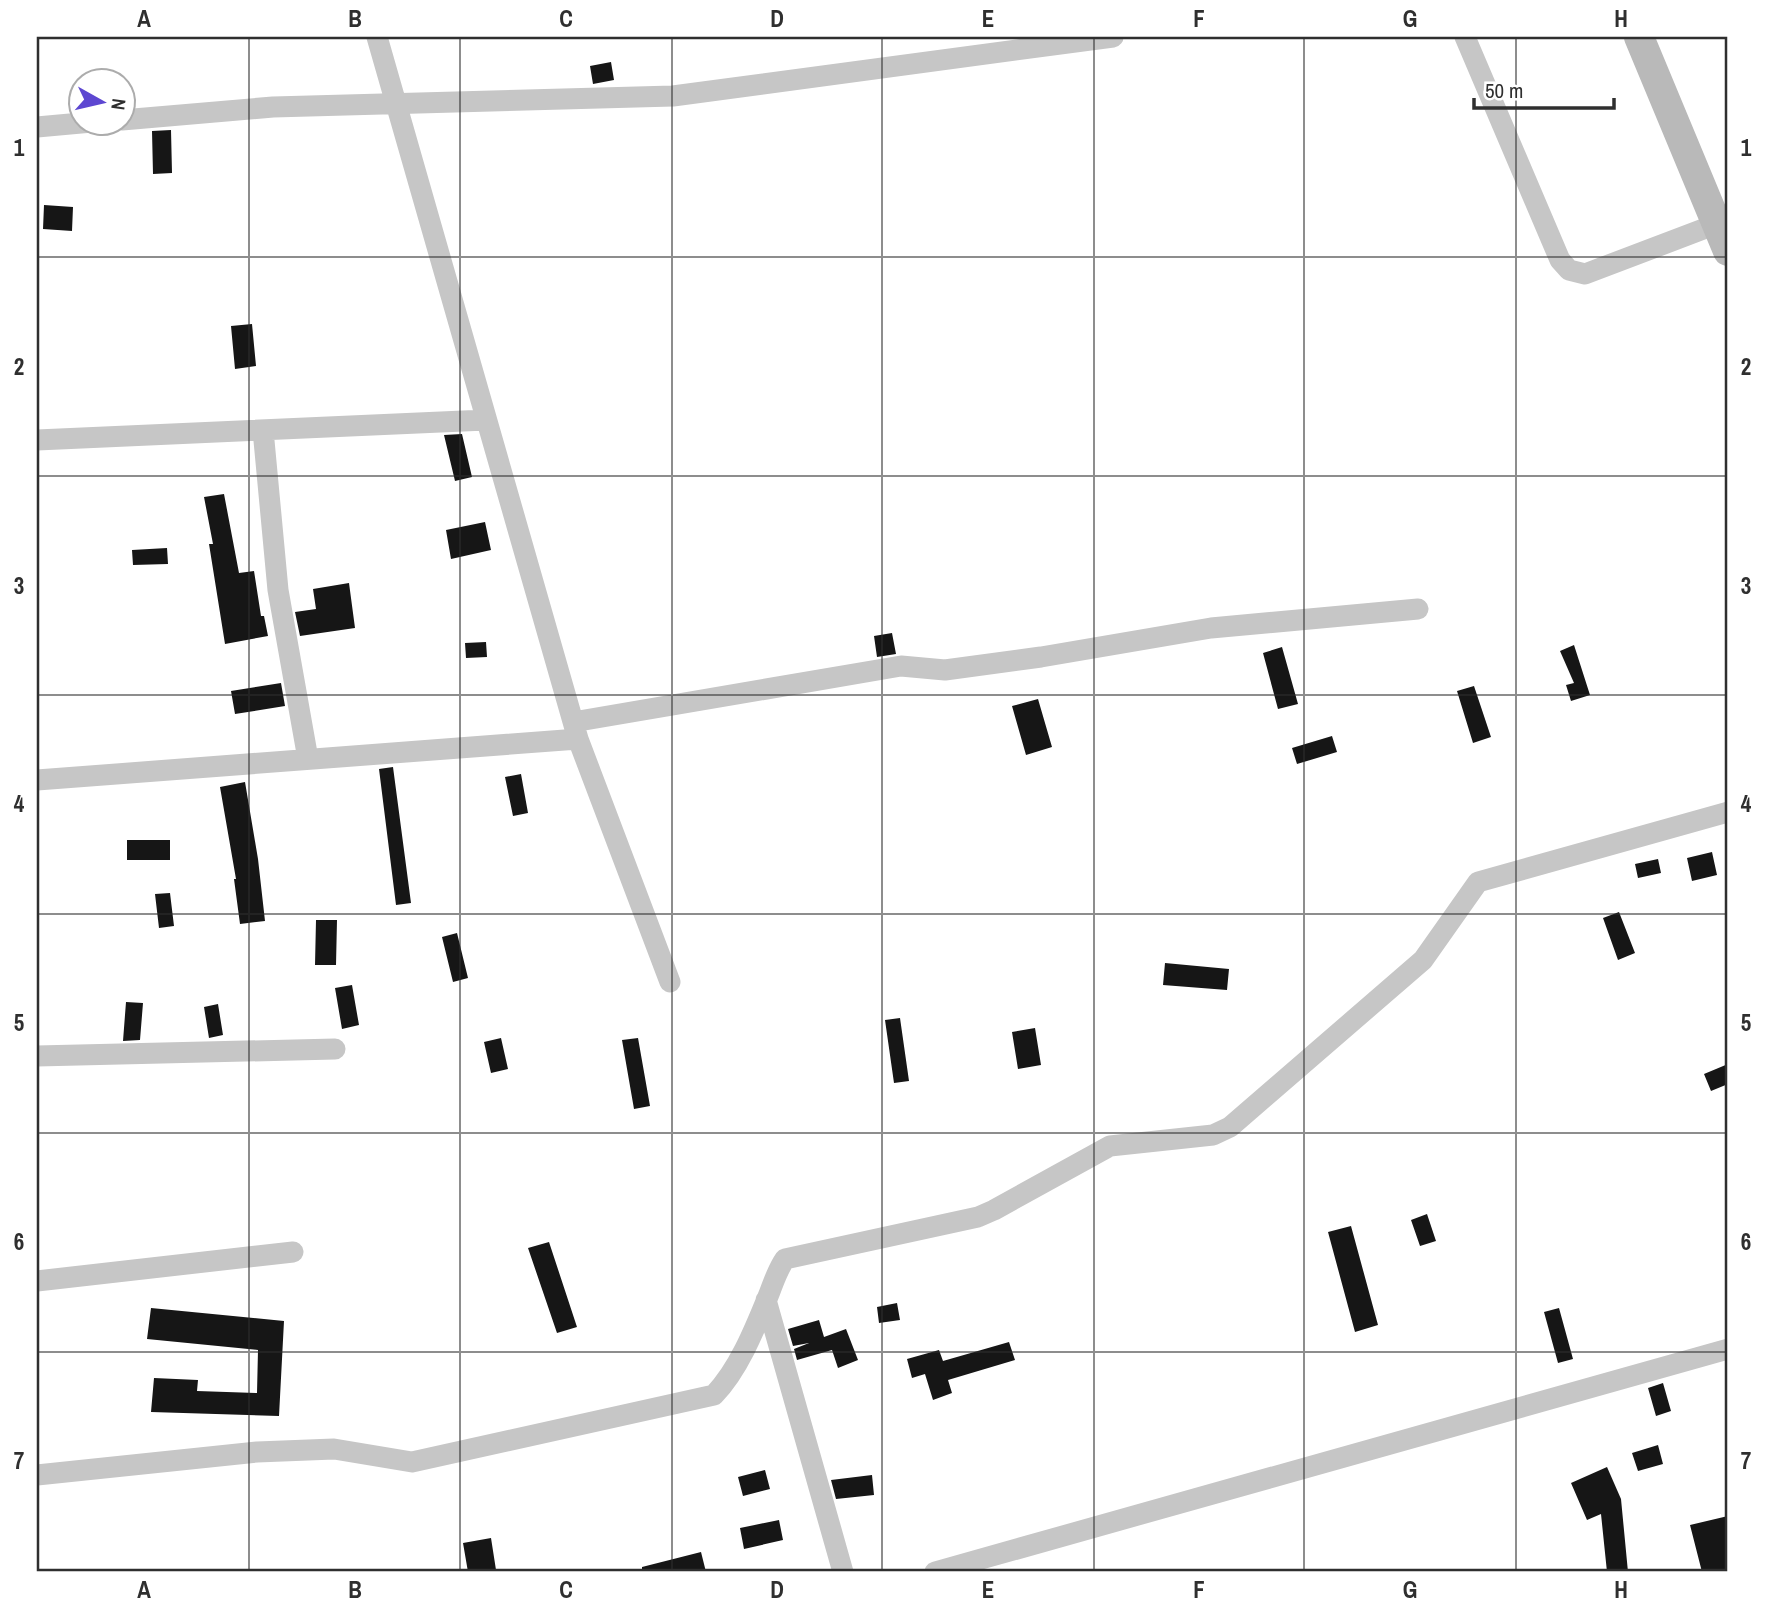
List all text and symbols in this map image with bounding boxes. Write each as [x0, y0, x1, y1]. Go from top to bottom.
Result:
text: A [137, 3, 151, 34]
text: B [348, 3, 362, 34]
text: C [559, 3, 573, 34]
text: D [770, 3, 784, 34]
text: E [982, 3, 994, 34]
text: F [1193, 3, 1205, 34]
text: G [1403, 3, 1417, 34]
text: H [1614, 3, 1628, 34]
north arrow [66, 66, 136, 136]
scale bar [1474, 66, 1614, 110]
text: 50 m [1485, 76, 1523, 105]
text: N [105, 97, 132, 112]
text: 1 [14, 132, 25, 163]
text: 1 [1741, 132, 1752, 163]
text: 2 [14, 351, 24, 382]
text: 2 [1741, 351, 1751, 382]
text: 3 [14, 570, 24, 601]
text: 3 [1741, 570, 1751, 601]
text: 4 [14, 788, 25, 819]
text: 4 [1741, 788, 1752, 819]
text: 5 [14, 1007, 24, 1038]
text: 5 [1741, 1007, 1751, 1038]
text: 6 [14, 1226, 24, 1257]
text: 6 [1741, 1226, 1751, 1257]
text: 7 [14, 1445, 24, 1476]
text: 7 [1741, 1445, 1751, 1476]
text: A [137, 1574, 151, 1605]
text: B [348, 1574, 362, 1605]
text: C [559, 1574, 573, 1605]
text: D [770, 1574, 784, 1605]
text: E [982, 1574, 994, 1605]
text: F [1193, 1574, 1205, 1605]
text: G [1403, 1574, 1417, 1605]
text: H [1614, 1574, 1628, 1605]

